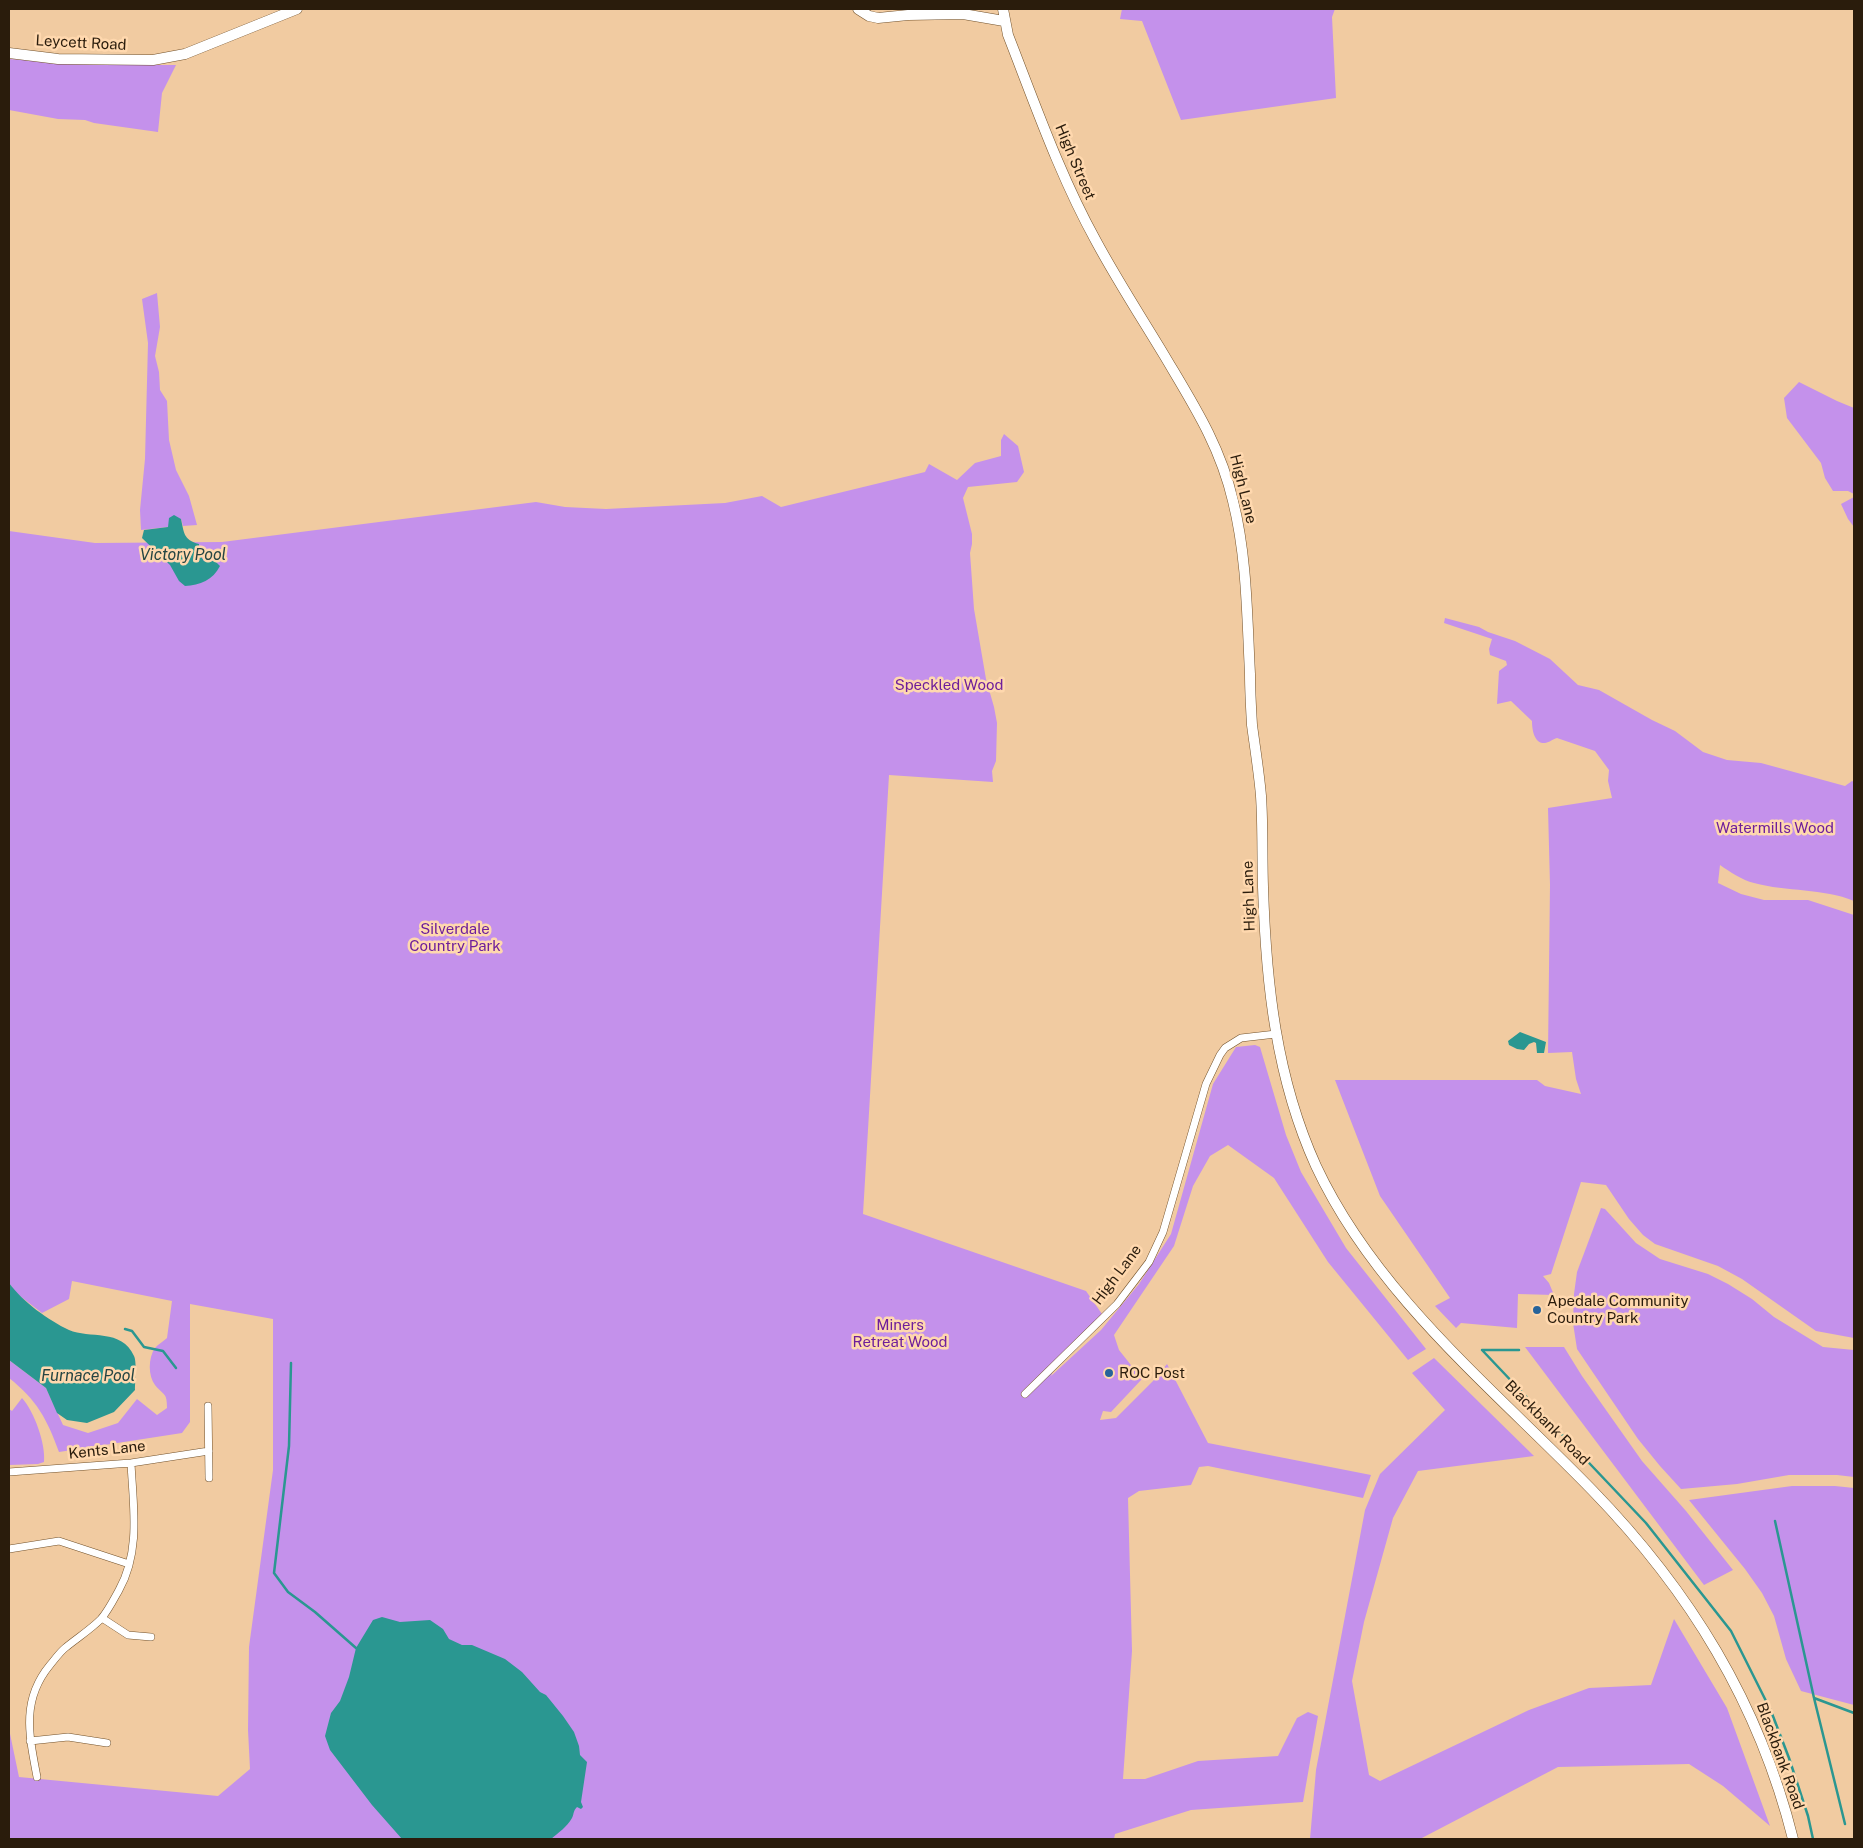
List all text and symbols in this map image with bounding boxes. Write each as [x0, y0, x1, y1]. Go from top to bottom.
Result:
street label: Leycett Road [35, 32, 127, 54]
street label: High Street [1051, 121, 1099, 203]
street label: High Lane [1226, 453, 1260, 525]
water label: Victory Pool [140, 545, 226, 565]
park label: Speckled Wood [895, 676, 1003, 694]
park label: Watermills Wood [1716, 819, 1834, 837]
street label: High Lane [1239, 860, 1259, 932]
park label: Silverdale Country Park [409, 920, 501, 955]
street label: High Lane [1089, 1241, 1145, 1309]
place label: Apedale Community Country Park [1547, 1292, 1688, 1327]
marker: Apedale Community Country Park [1531, 1304, 1543, 1316]
park label: Miners Retreat Wood [852, 1316, 948, 1351]
place label: ROC Post [1119, 1364, 1185, 1382]
water label: Furnace Pool [41, 1366, 135, 1386]
marker: ROC Post [1103, 1367, 1115, 1379]
street label: Blackbank Road [1501, 1377, 1593, 1469]
street label: Kents Lane [68, 1437, 146, 1463]
street label: Blackbank Road [1752, 1700, 1808, 1812]

